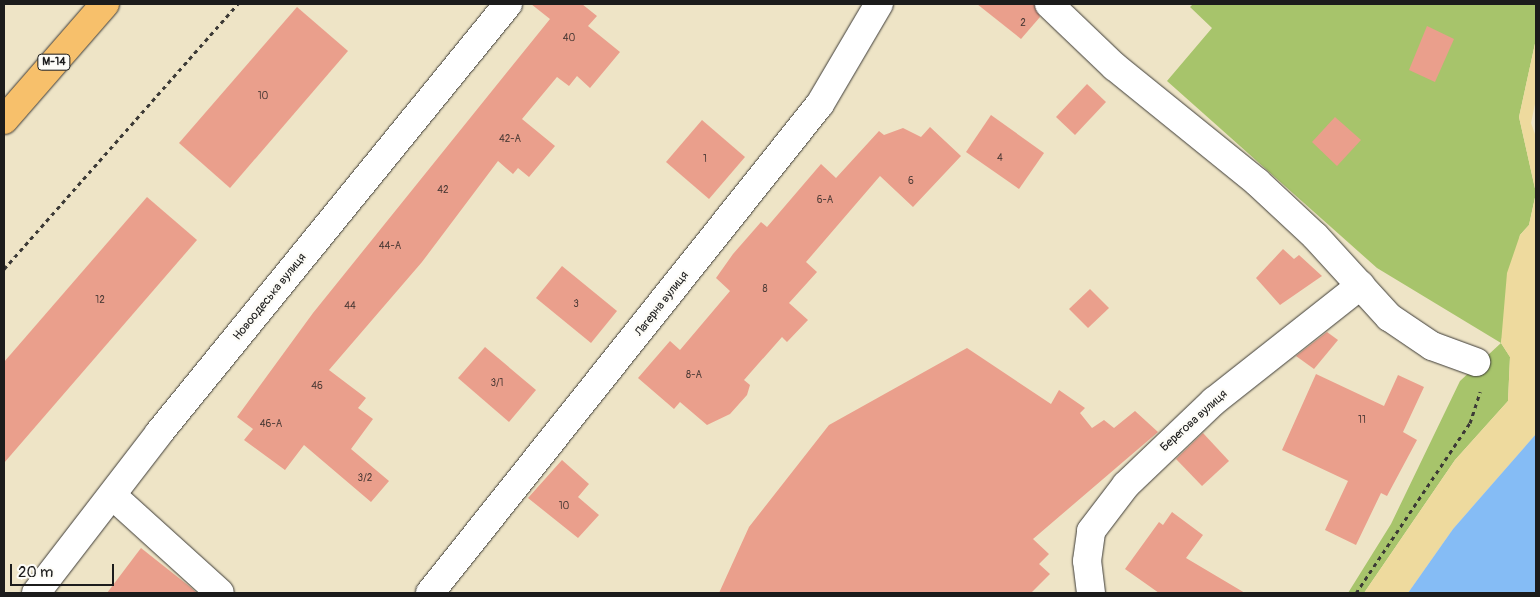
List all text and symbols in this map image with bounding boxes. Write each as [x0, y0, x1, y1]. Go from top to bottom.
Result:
house number: 2 [1020, 18, 1026, 30]
house number: 40 [563, 33, 575, 45]
road number: М-14 [36, 54, 72, 70]
house number: 10 [258, 91, 268, 103]
house number: 42-А [499, 134, 521, 146]
house number: 4 [997, 153, 1003, 165]
house number: 1 [703, 154, 707, 166]
house number: 6 [908, 176, 914, 188]
house number: 42 [437, 185, 449, 197]
house number: 6-А [817, 195, 833, 207]
house number: 44-А [379, 241, 401, 253]
street label: Новоодеська вулиця [230, 251, 310, 343]
street label: Лагерна вулиця [632, 269, 692, 339]
house number: 8 [762, 284, 768, 296]
house number: 12 [95, 295, 105, 307]
house number: 3 [573, 299, 579, 311]
house number: 44 [344, 301, 356, 313]
house number: 8-А [686, 370, 702, 382]
house number: 3/1 [490, 378, 504, 390]
house number: 46 [311, 381, 323, 393]
street label: Берегова вулиця [1158, 387, 1230, 455]
house number: 11 [1358, 415, 1366, 427]
house number: 46-А [260, 419, 282, 431]
house number: 3/2 [358, 473, 372, 485]
house number: 10 [559, 501, 569, 513]
scale bar [12, 554, 116, 586]
text: 20 m [18, 563, 53, 582]

